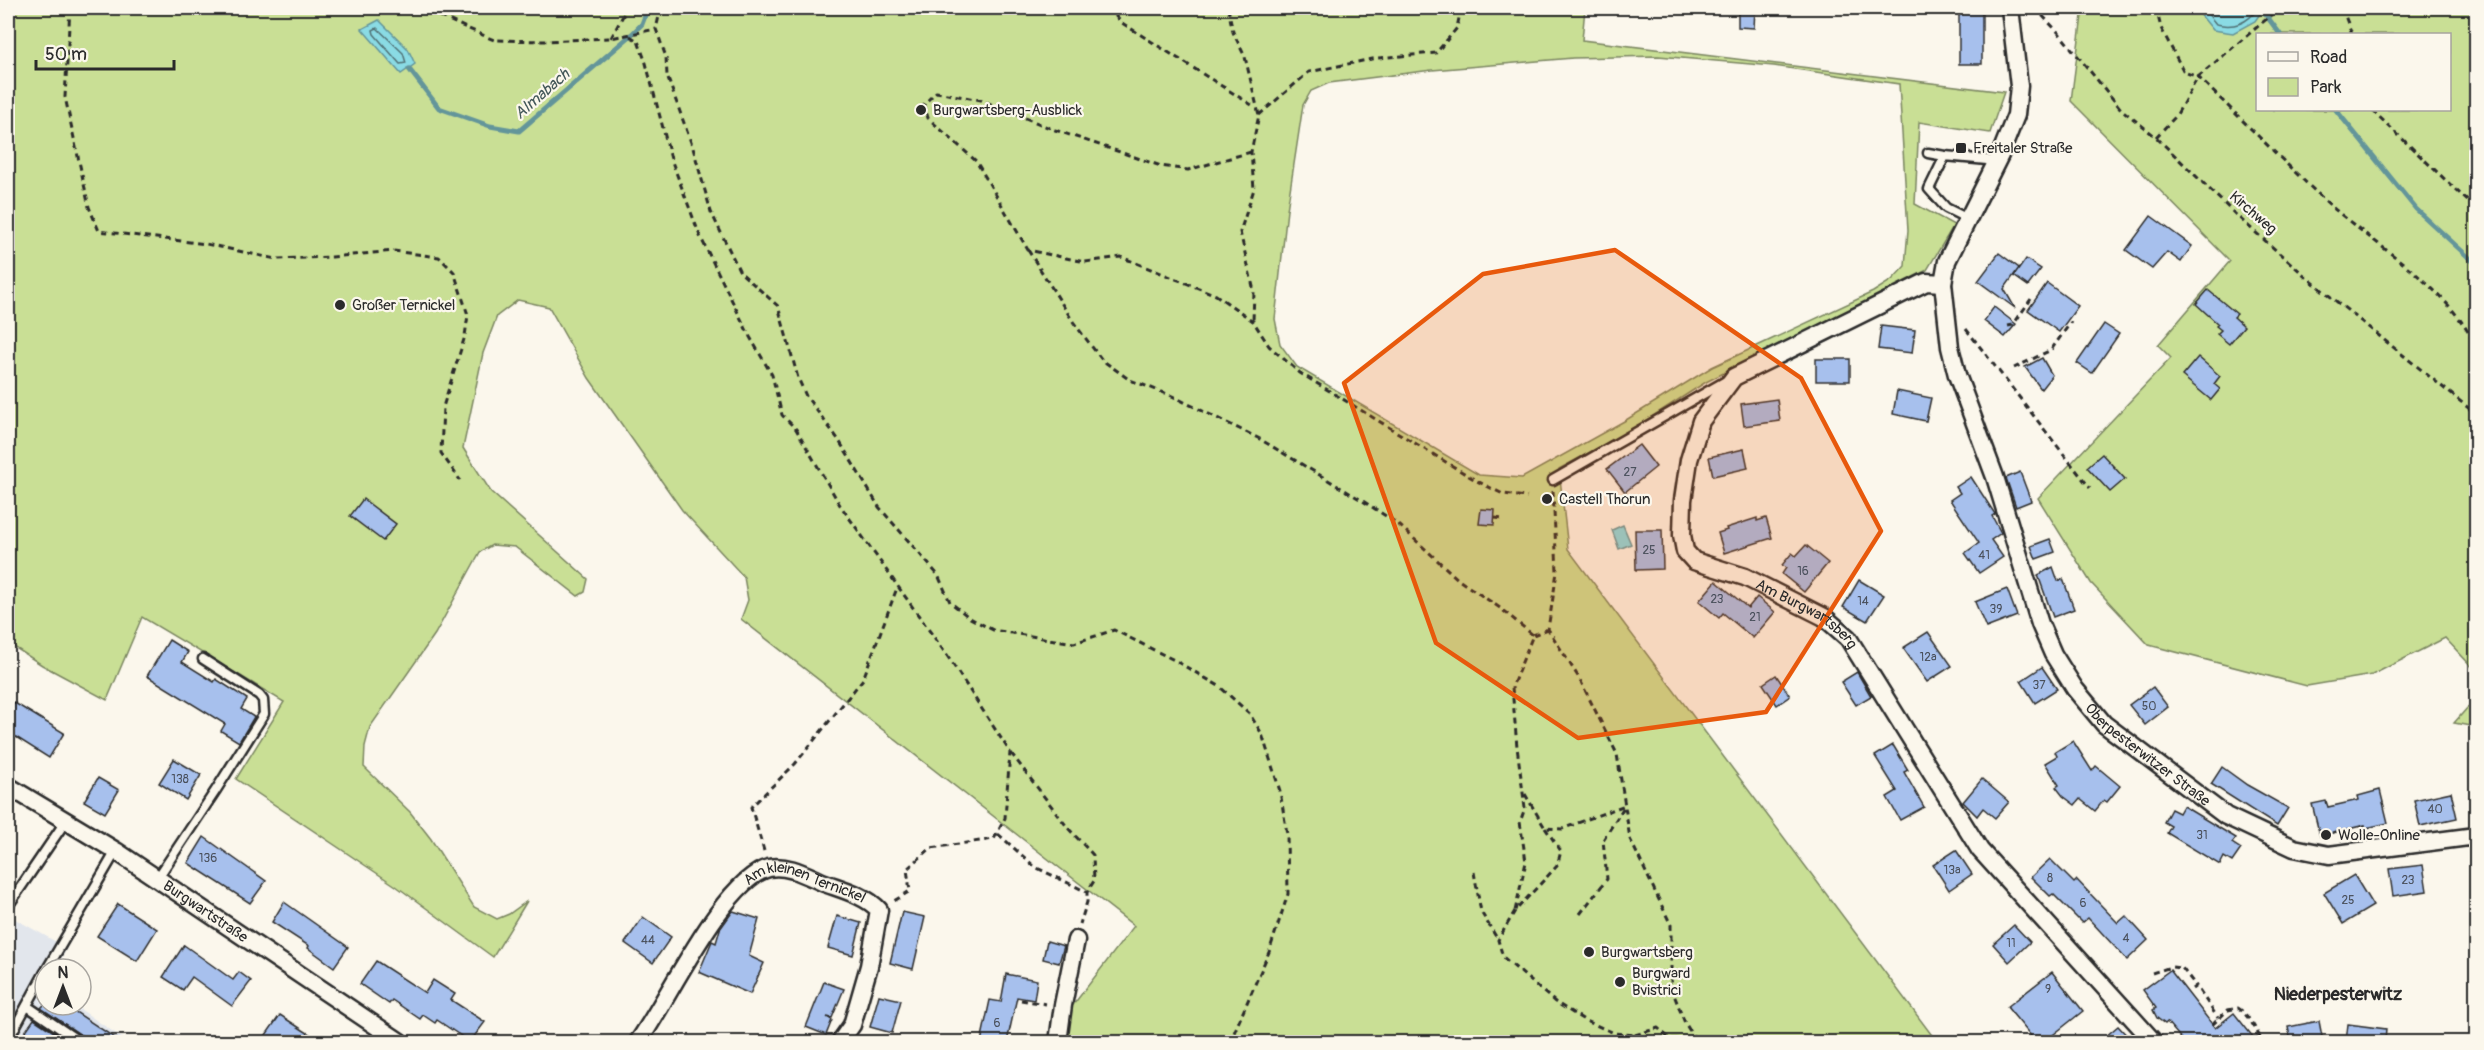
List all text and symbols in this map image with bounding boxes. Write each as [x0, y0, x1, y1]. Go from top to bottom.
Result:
scale bar [36, 33, 174, 71]
legend [2256, 33, 2451, 111]
text: 50 m [45, 43, 87, 66]
text: Road [2310, 46, 2347, 69]
water label: Almabach [510, 64, 575, 123]
text: Park [2310, 76, 2342, 99]
place label: Burgwartsberg-Ausblick [933, 101, 1083, 120]
marker: Burgwartsberg-Ausblick [914, 103, 928, 117]
place label: Freitaler Straße [1973, 139, 2073, 158]
marker: Freitaler Straße [1954, 141, 1968, 155]
street label: Kirchweg [2225, 187, 2281, 239]
place label: Großer Ternickel [352, 296, 455, 315]
marker: Großer Ternickel [333, 298, 347, 312]
house number: 27 [1623, 465, 1637, 480]
place label: Castell Thorun [1559, 490, 1651, 509]
marker: Castell Thorun [1540, 492, 1554, 506]
house number: 25 [1642, 543, 1656, 558]
house number: 41 [1978, 548, 1990, 563]
house number: 16 [1797, 564, 1809, 579]
street label: Am Burgwartsberg [1753, 575, 1862, 652]
house number: 23 [1710, 592, 1724, 607]
house number: 14 [1857, 594, 1869, 609]
house number: 39 [1990, 602, 2002, 617]
house number: 21 [1749, 610, 1761, 625]
house number: 12a [1920, 650, 1937, 665]
house number: 37 [2032, 678, 2046, 693]
street label: Oberpesterwitzer Straße [2081, 699, 2214, 811]
house number: 50 [2142, 699, 2156, 714]
house number: 138 [171, 772, 189, 787]
house number: 40 [2427, 802, 2443, 817]
place label: Wolle-Online [2338, 826, 2420, 845]
house number: 31 [2196, 828, 2208, 843]
marker: Wolle-Online [2319, 828, 2333, 842]
house number: 136 [199, 851, 217, 866]
street label: Am kleinen Ternickel [739, 858, 869, 907]
house number: 13a [1944, 863, 1961, 878]
house number: 8 [2047, 871, 2053, 886]
house number: 23 [2401, 873, 2415, 888]
street label: Burgwartstraße [160, 876, 252, 947]
house number: 25 [2341, 893, 2355, 908]
house number: 6 [2080, 896, 2087, 911]
house number: 4 [2123, 931, 2130, 946]
house number: 44 [641, 933, 655, 948]
house number: 11 [2006, 936, 2016, 951]
place label: Burgwartsberg [1601, 943, 1693, 962]
marker: Burgwartsberg [1582, 945, 1596, 959]
north arrow [33, 957, 93, 1017]
text: N [58, 963, 69, 983]
place label: Burgward Bvistrici [1632, 964, 1690, 1000]
marker: Burgward Bvistrici [1613, 975, 1627, 989]
house number: 9 [2045, 982, 2051, 997]
district label: Niederpesterwitz [2274, 983, 2403, 1006]
house number: 6 [994, 1016, 1001, 1031]

